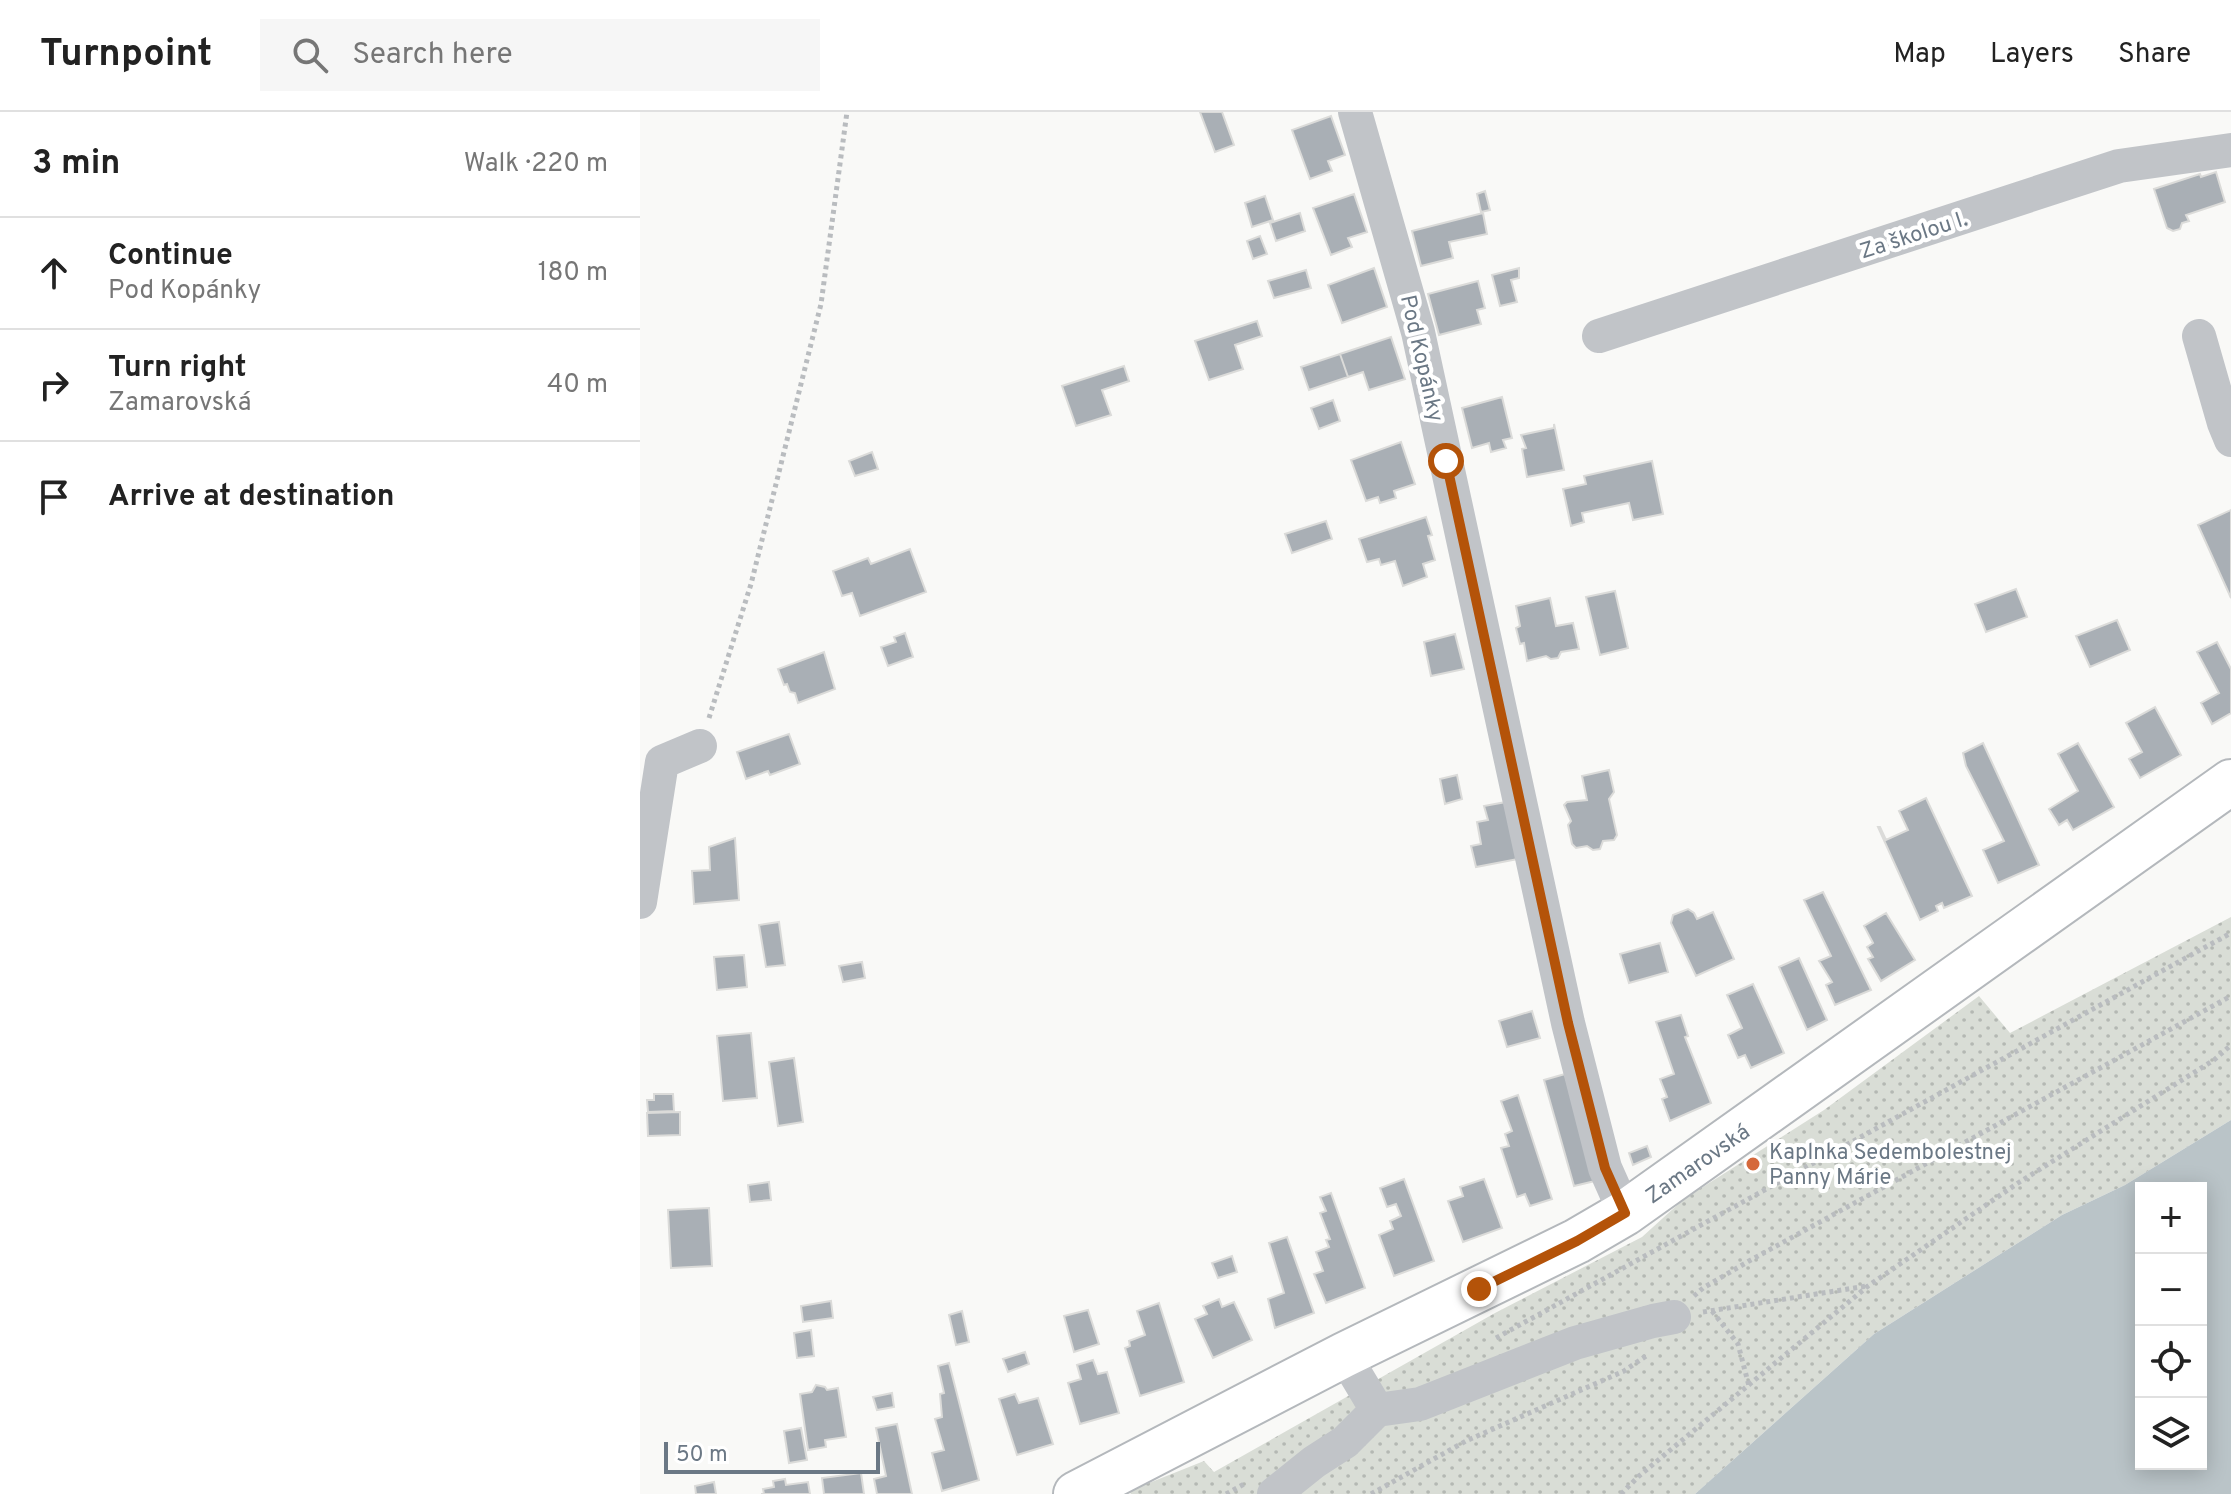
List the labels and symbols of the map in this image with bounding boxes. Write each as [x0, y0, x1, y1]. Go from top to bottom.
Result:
street label: Za školou I. [1857, 206, 1971, 266]
street label: Pod Kopánky [1393, 292, 1448, 425]
route start [1428, 443, 1464, 479]
street label: Zamarovská [1641, 1119, 1756, 1211]
place label: Kaplnka Sedembolestnej Panny Márie [1769, 1140, 2012, 1192]
marker: Kaplnka Sedembolestnej Panny Márie [1744, 1155, 1762, 1173]
route end [1461, 1271, 1497, 1307]
scale bar [664, 1438, 880, 1474]

